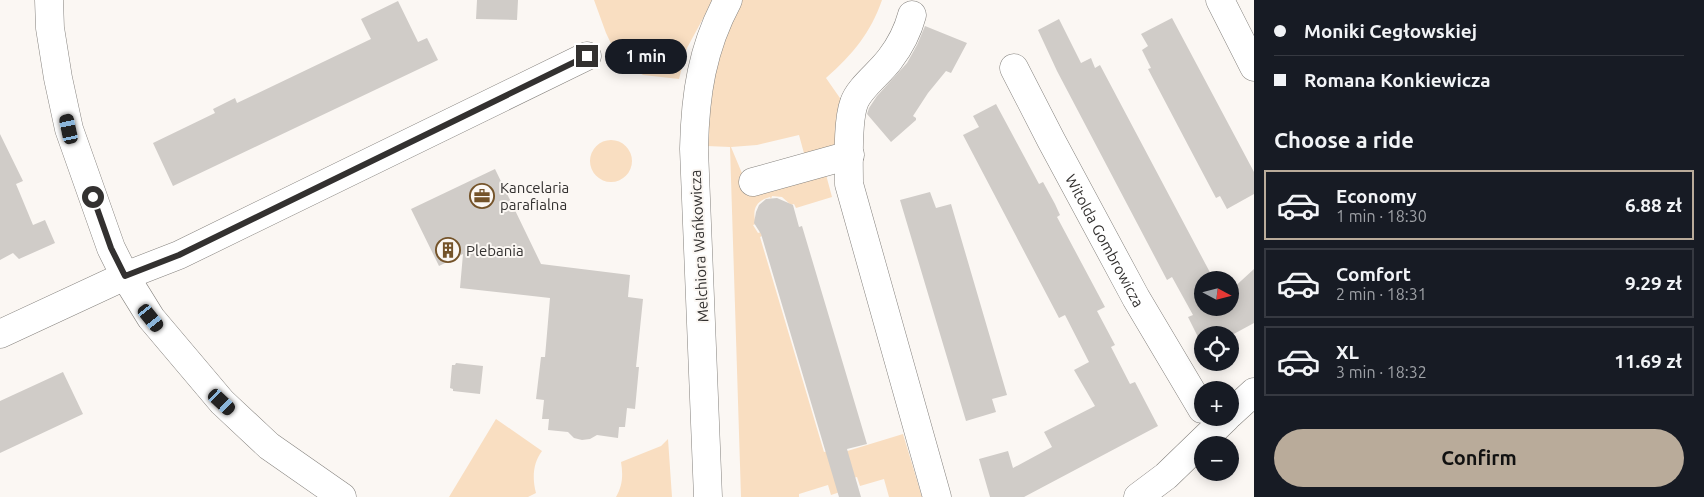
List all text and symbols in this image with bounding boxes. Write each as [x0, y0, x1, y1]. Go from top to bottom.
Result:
text: Moniki Cegłowskiej [1304, 20, 1477, 42]
callout: 1 min [604, 38, 687, 74]
route end [576, 45, 598, 67]
text: 1 min [626, 47, 666, 65]
text: Romana Konkiewicza [1304, 69, 1490, 91]
car [58, 113, 79, 145]
text: Choose a ride [1274, 127, 1414, 152]
street label: Melchiora Wańkowicza [687, 169, 711, 323]
street label: Witolda Gombrowicza [1062, 171, 1148, 310]
place label: Kancelaria parafialna [500, 179, 569, 213]
office icon: Kancelaria parafialna [469, 183, 495, 209]
icon: car [1276, 183, 1321, 228]
text: Economy [1336, 185, 1417, 207]
route start [82, 186, 104, 208]
text: 6.88 zł [1625, 194, 1682, 216]
text: 1 min · 18:30 [1336, 207, 1427, 225]
building icon: Plebania [435, 237, 461, 263]
place label: Plebania [466, 242, 524, 259]
icon: car [1276, 261, 1321, 306]
text: Comfort [1336, 263, 1411, 285]
north arrow [1194, 271, 1239, 316]
map controls [1194, 271, 1239, 481]
text: 9.29 zł [1625, 272, 1682, 294]
text: 2 min · 18:31 [1336, 285, 1427, 303]
car [135, 302, 166, 334]
button: locate [1194, 326, 1239, 371]
icon: car [1276, 339, 1321, 384]
text: XL [1336, 341, 1359, 363]
text: 11.69 zł [1614, 350, 1682, 372]
text: 3 min · 18:32 [1336, 363, 1427, 381]
button: + [1194, 381, 1239, 426]
car [205, 386, 238, 418]
button: Confirm [1274, 429, 1684, 487]
button: − [1194, 436, 1239, 481]

